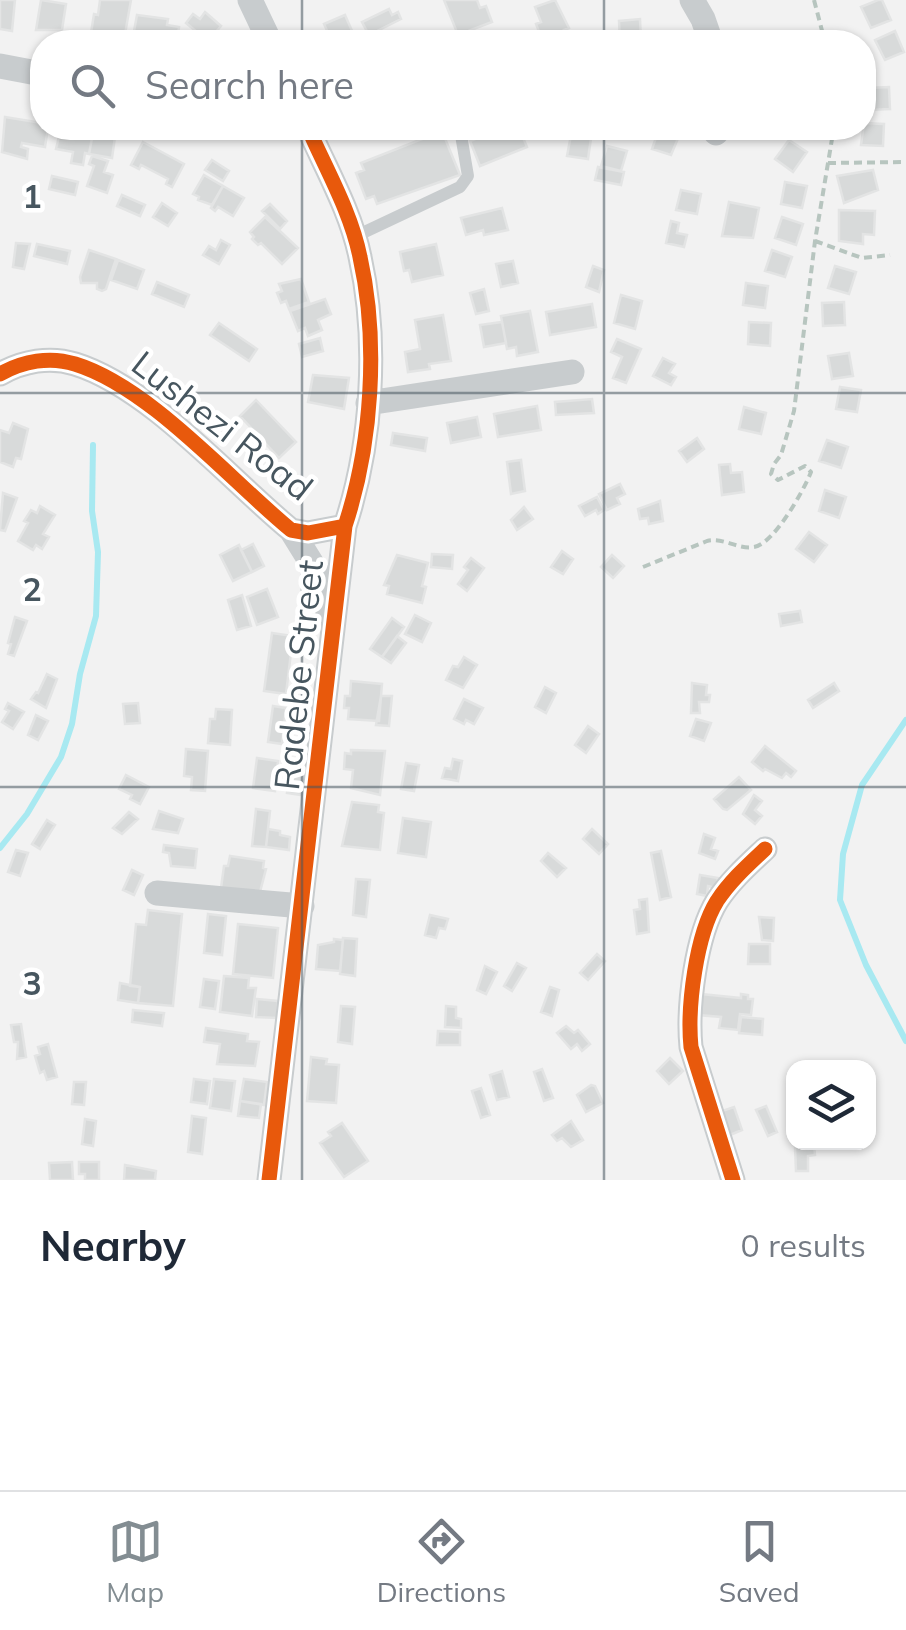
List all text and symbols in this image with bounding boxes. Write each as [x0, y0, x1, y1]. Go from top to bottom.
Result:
search box [30, 30, 876, 140]
icon: search [65, 58, 120, 113]
text: Search here [145, 61, 354, 109]
text: 1 [22, 176, 42, 216]
street label: Lushezi Road [123, 341, 322, 509]
street label: Radebe Street [264, 558, 332, 792]
text: 2 [22, 569, 42, 609]
text: 3 [22, 963, 42, 1003]
map controls [786, 1060, 876, 1150]
button: layers [786, 1060, 876, 1150]
text: Nearby [40, 1219, 186, 1272]
text: 0 results [741, 1225, 866, 1265]
tab: Map [106, 1514, 164, 1609]
tab: Directions [377, 1514, 506, 1609]
tab: Saved [719, 1514, 800, 1609]

